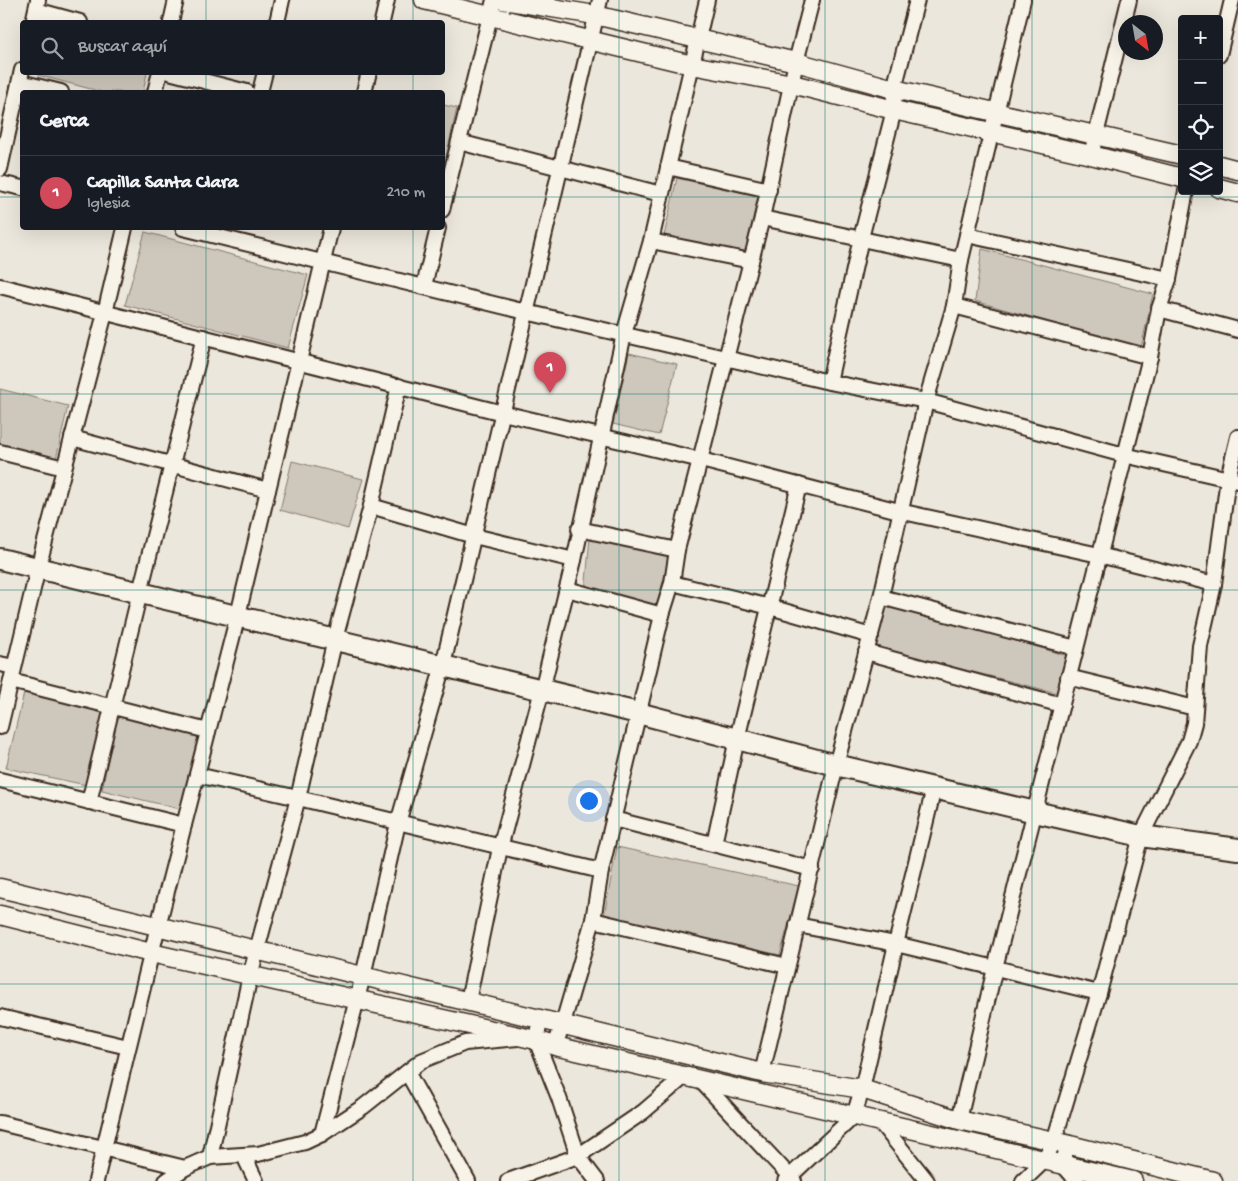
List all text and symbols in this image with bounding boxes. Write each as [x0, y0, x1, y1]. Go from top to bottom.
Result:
north arrow [1118, 15, 1163, 60]
map controls [1178, 15, 1223, 195]
button: + [1178, 15, 1223, 60]
search box [20, 20, 445, 75]
icon: search [38, 34, 66, 62]
text: Buscar aquí [78, 36, 167, 59]
button: − [1178, 60, 1223, 105]
button: locate [1178, 105, 1223, 150]
text: Cerca [40, 110, 88, 135]
button: layers [1178, 150, 1223, 195]
text: Capilla Santa Clara [87, 172, 238, 195]
text: 1 [53, 184, 59, 203]
text: 210 m [386, 184, 425, 203]
text: Iglesia [87, 195, 130, 214]
pin: 1 [534, 352, 566, 393]
your location [576, 788, 602, 814]

